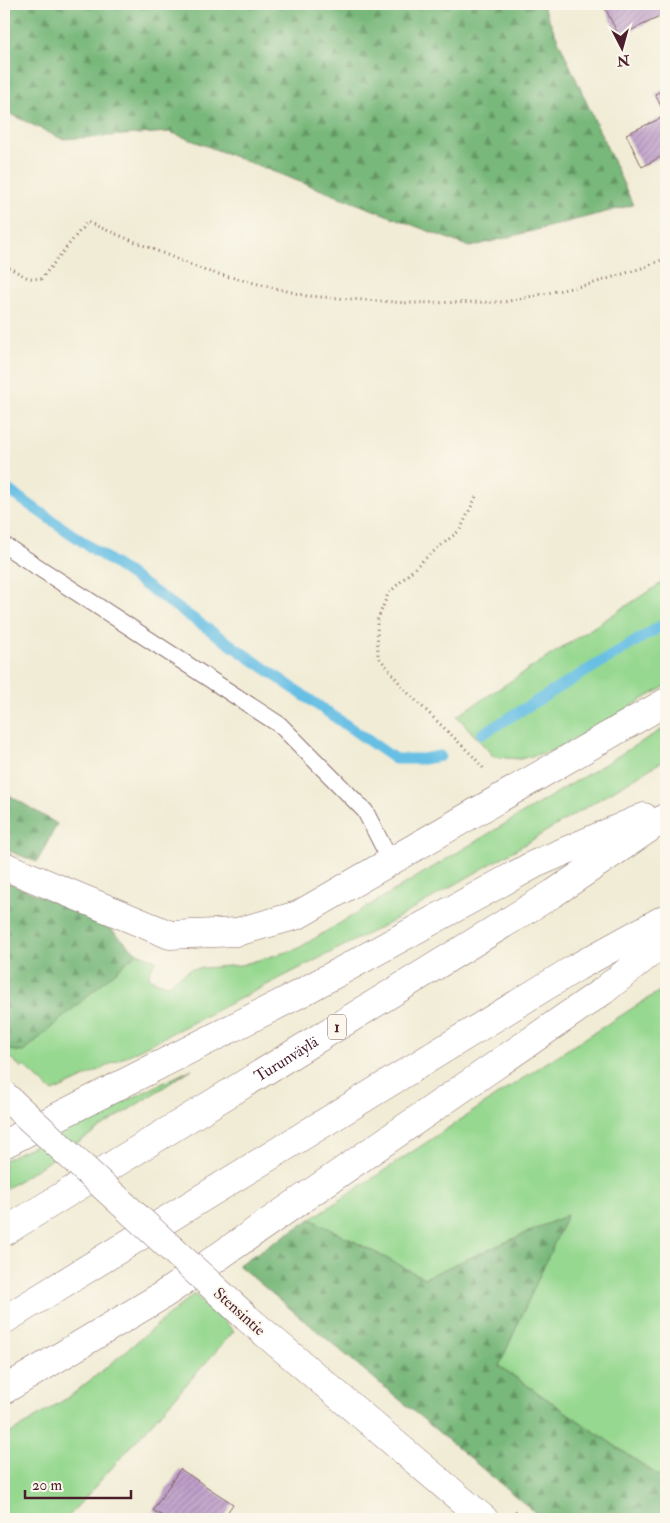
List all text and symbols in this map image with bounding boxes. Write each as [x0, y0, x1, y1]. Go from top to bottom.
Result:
north arrow [598, 22, 648, 72]
text: N [616, 51, 631, 70]
road number: 1 [328, 1014, 346, 1040]
street label: Turunväylä [251, 1032, 322, 1087]
street label: Stensintie [209, 1283, 270, 1340]
scale bar [25, 1468, 131, 1500]
text: 20 m [32, 1476, 62, 1495]

